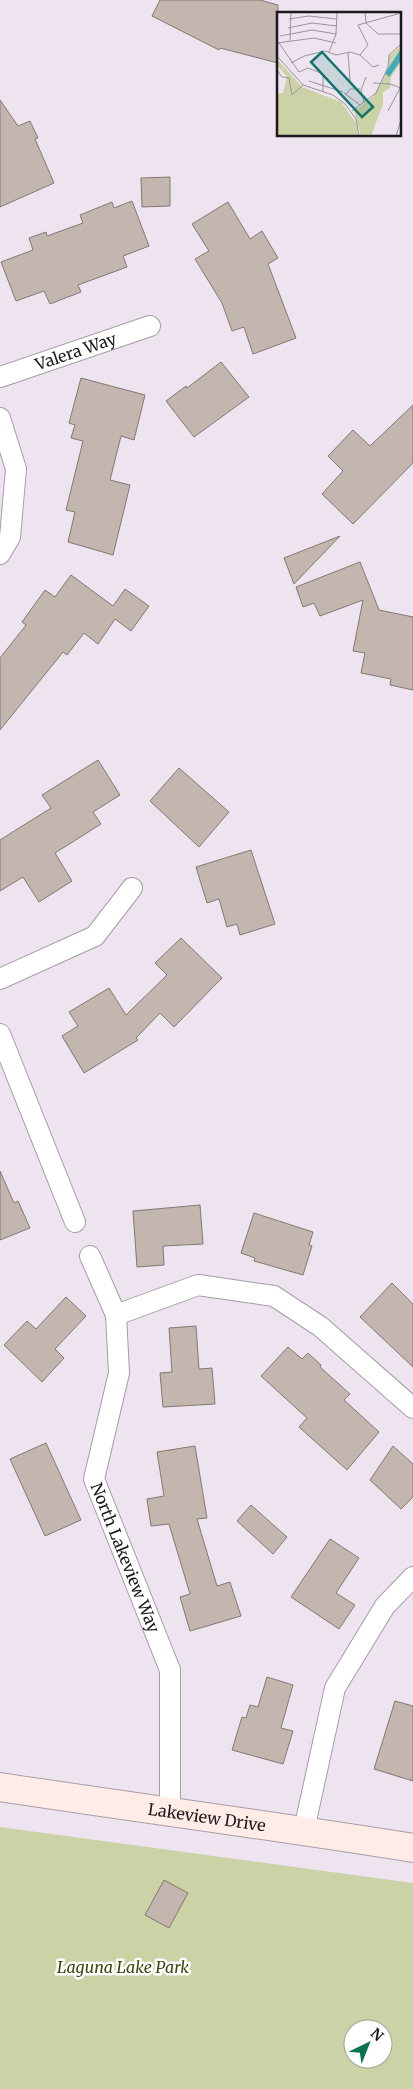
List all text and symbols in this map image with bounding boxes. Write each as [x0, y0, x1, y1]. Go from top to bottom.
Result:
inset map [277, 12, 400, 136]
street label: Valera Way [32, 328, 119, 375]
street label: North Lakeview Way [86, 1480, 164, 1636]
street label: Lakeview Drive [147, 1799, 267, 1836]
park label: Laguna Lake Park [57, 1957, 189, 1977]
north arrow [343, 2019, 393, 2069]
text: N [367, 2024, 387, 2045]

